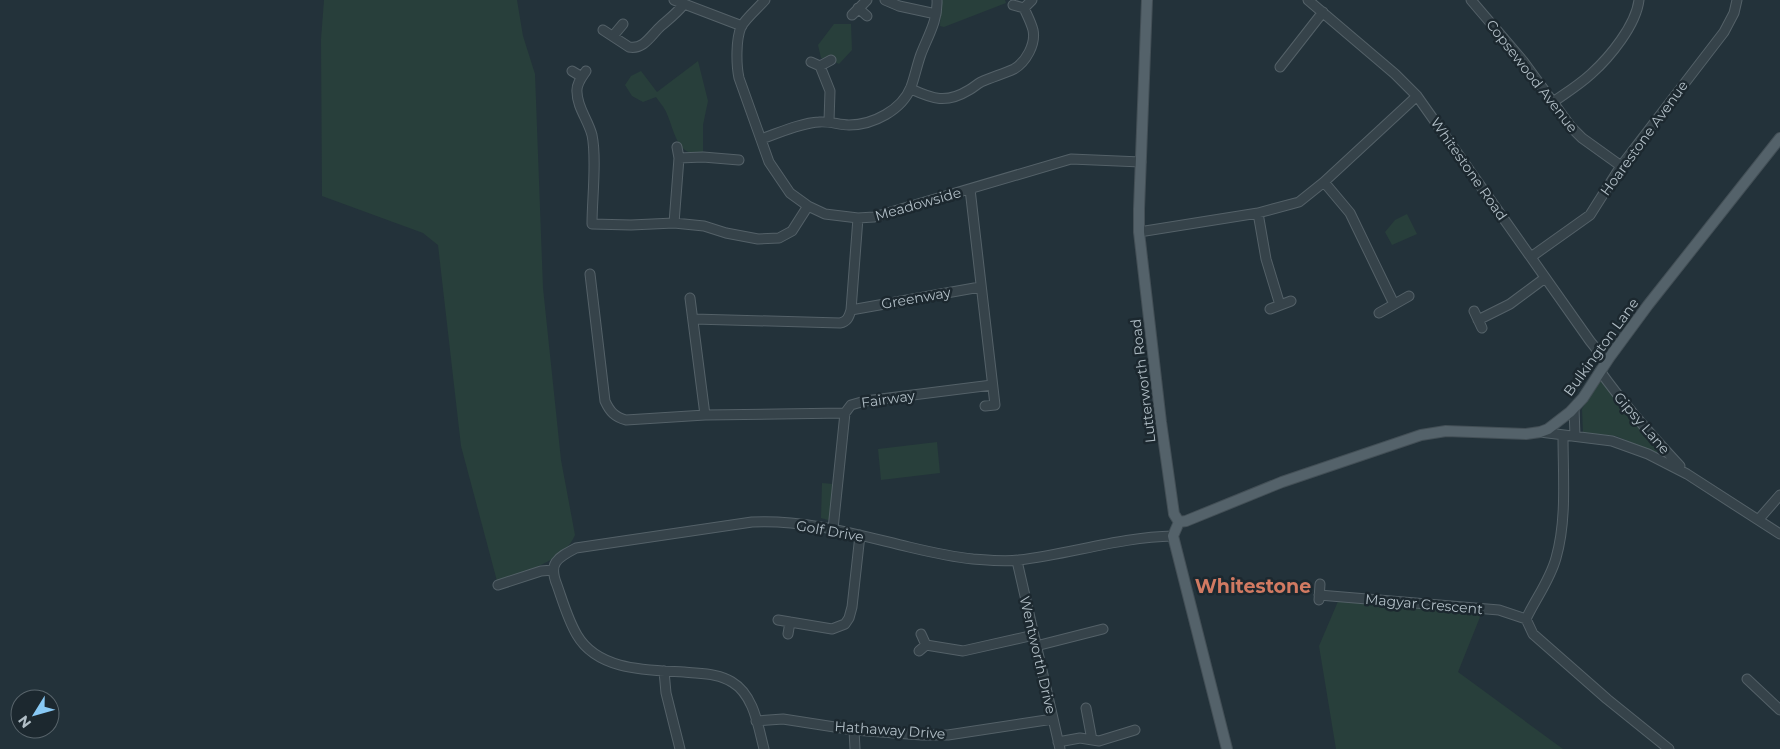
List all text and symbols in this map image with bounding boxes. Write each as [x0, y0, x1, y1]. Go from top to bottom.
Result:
street label: Copsewood Avenue [1482, 16, 1582, 136]
street label: Hoarestone Avenue [1596, 77, 1692, 199]
street label: Whitestone Road [1427, 114, 1511, 224]
street label: Meadowside [873, 183, 963, 225]
street label: Greenway [880, 283, 952, 313]
street label: Bulkington Lane [1559, 295, 1643, 399]
street label: Lutterworth Road [1126, 318, 1160, 444]
street label: Fairway [860, 386, 916, 412]
street label: Gipsy Lane [1610, 388, 1674, 458]
street label: Golf Drive [795, 516, 865, 546]
district label: Whitestone [1195, 575, 1311, 598]
street label: Magyar Crescent [1364, 590, 1484, 618]
street label: Wentworth Drive [1016, 594, 1060, 716]
north arrow [10, 689, 60, 739]
text: N [14, 712, 35, 732]
street label: Hathaway Drive [834, 717, 946, 743]

